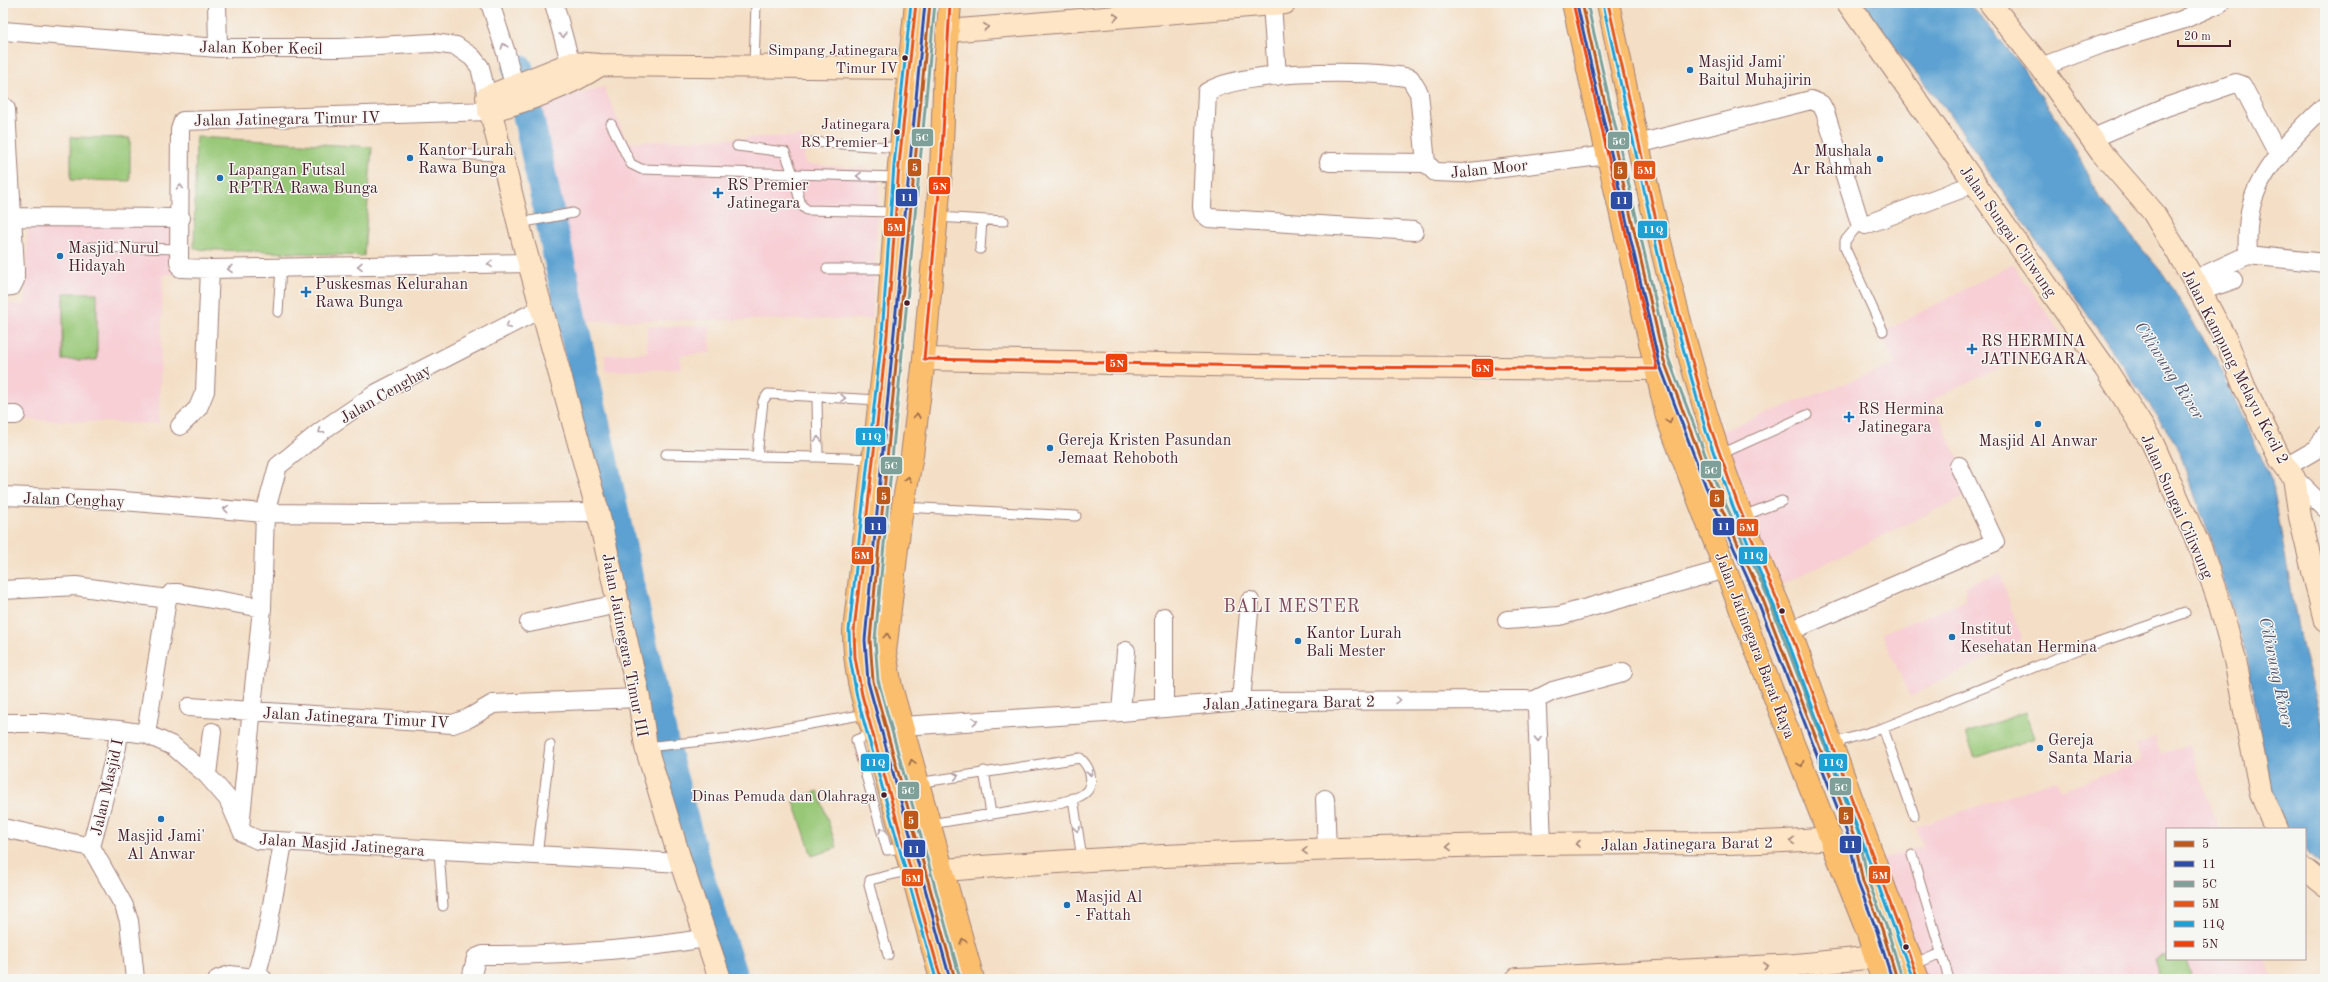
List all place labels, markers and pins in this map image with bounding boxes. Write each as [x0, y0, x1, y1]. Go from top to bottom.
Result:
place label: Simpang Jatinegara Timur IV [768, 44, 899, 77]
marker: Simpang Jatinegara Timur IV [900, 53, 910, 63]
place label: Masjid Jami' Baitul Muhajirin [1698, 55, 1812, 89]
marker: Masjid Jami' Baitul Muhajirin [1685, 65, 1695, 75]
place label: Jatinegara RS Premier 1 [801, 118, 891, 151]
marker: Jatinegara RS Premier 1 [892, 127, 902, 137]
place label: Kantor Lurah Rawa Bunga [418, 143, 514, 177]
place label: Mushala Ar Rahmah [1791, 144, 1872, 178]
marker: Kantor Lurah Rawa Bunga [405, 153, 415, 163]
marker: Mushala Ar Rahmah [1875, 154, 1885, 164]
place label: Lapangan Futsal RPTRA Rawa Bunga [228, 163, 378, 197]
marker: Lapangan Futsal RPTRA Rawa Bunga [215, 173, 225, 183]
place label: RS Premier Jatinegara [727, 178, 809, 212]
marker: RS Premier Jatinegara [712, 187, 724, 199]
place label: Masjid Nurul Hidayah [68, 241, 159, 275]
marker: Masjid Nurul Hidayah [55, 251, 65, 261]
place label: Puskesmas Kelurahan Rawa Bunga [315, 277, 468, 311]
marker: Puskesmas Kelurahan Rawa Bunga [300, 286, 312, 298]
unlabelled marker [902, 298, 912, 308]
place label: RS HERMINA JATINEGARA [1981, 334, 2087, 368]
marker: RS HERMINA JATINEGARA [1966, 343, 1978, 355]
place label: RS Hermina Jatinegara [1858, 402, 1944, 436]
marker: RS Hermina Jatinegara [1843, 411, 1855, 423]
marker: Masjid Al Anwar [2033, 419, 2043, 429]
place label: Gereja Kristen Pasundan Jemaat Rehoboth [1058, 433, 1232, 467]
place label: Masjid Al Anwar [1979, 434, 2098, 450]
marker: Gereja Kristen Pasundan Jemaat Rehoboth [1045, 443, 1055, 453]
unlabelled marker [1777, 606, 1787, 616]
place label: Institut Kesehatan Hermina [1960, 622, 2097, 656]
place label: Kantor Lurah Bali Mester [1306, 626, 1402, 660]
marker: Institut Kesehatan Hermina [1947, 632, 1957, 642]
marker: Kantor Lurah Bali Mester [1293, 636, 1303, 646]
place label: Gereja Santa Maria [2048, 733, 2133, 767]
marker: Gereja Santa Maria [2035, 743, 2045, 753]
place label: Dinas Pemuda dan Olahraga [692, 790, 877, 805]
marker: Dinas Pemuda dan Olahraga [879, 790, 889, 800]
marker: Masjid Jami' Al Anwar [156, 814, 166, 824]
place label: Masjid Jami' Al Anwar [117, 829, 205, 863]
place label: Masjid Al - Fattah [1075, 890, 1142, 924]
marker: Masjid Al - Fattah [1062, 900, 1072, 910]
unlabelled marker [1901, 942, 1911, 952]

